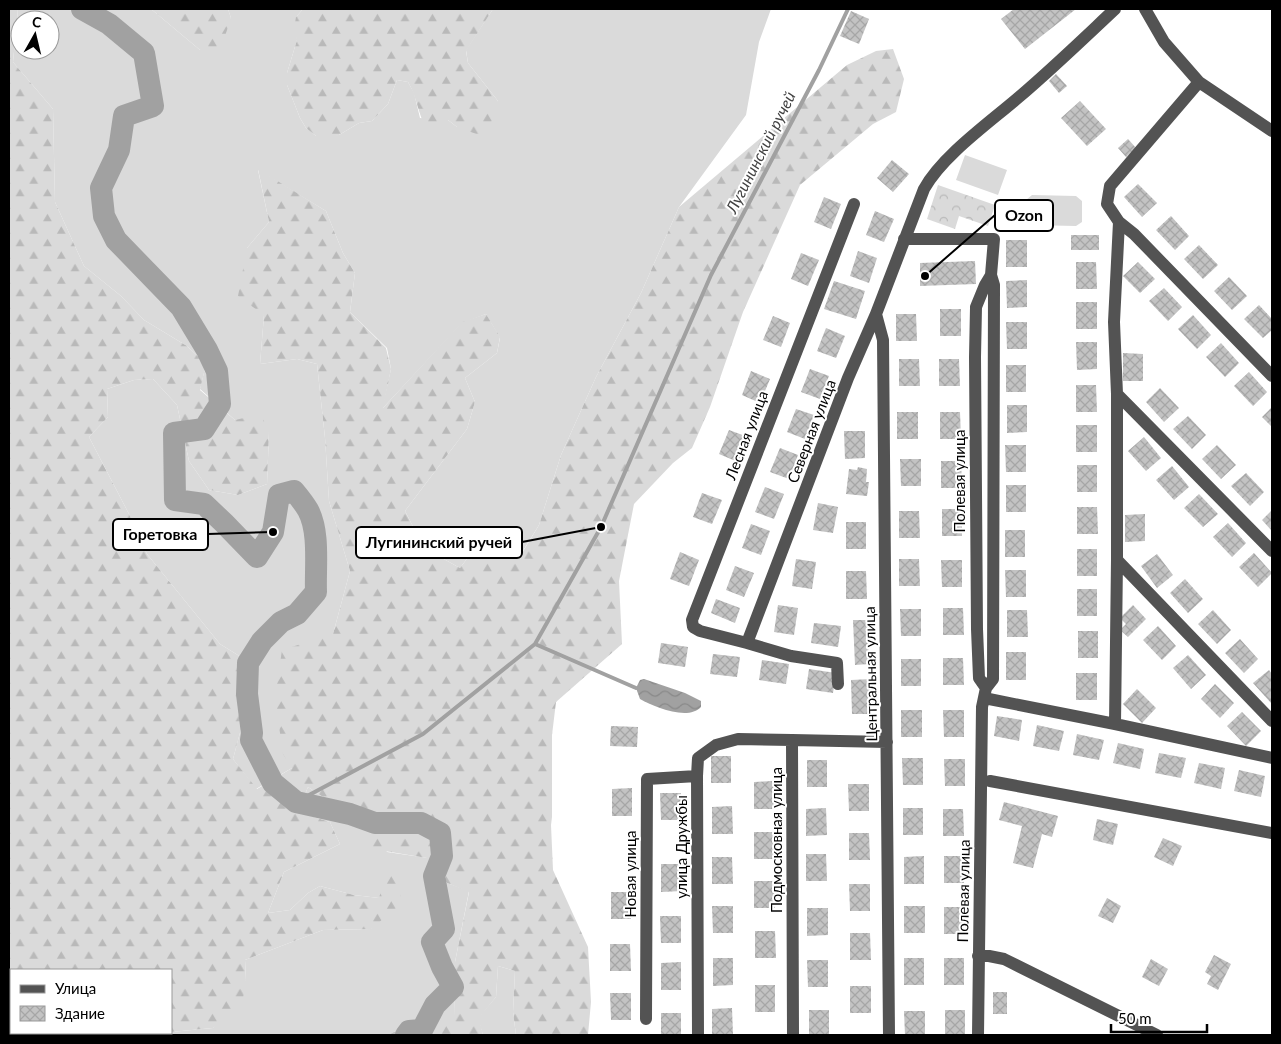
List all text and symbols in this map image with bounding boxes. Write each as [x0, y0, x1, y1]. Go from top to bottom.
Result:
north arrow [10, 10, 60, 60]
text: С [31, 13, 43, 31]
water label: Лугининский ручей [721, 88, 799, 217]
callout: Ozon [995, 200, 1053, 231]
text: Ozon [1005, 205, 1043, 224]
street label: Северная улица [783, 377, 839, 485]
street label: Лесная улица [720, 388, 771, 483]
street label: Полевая улица [950, 430, 968, 532]
callout: Горетовка [113, 519, 208, 550]
text: Горетовка [123, 524, 197, 543]
callout: Лугининский ручей [356, 527, 522, 558]
text: Лугининский ручей [365, 532, 512, 551]
street label: Центральная улица [860, 606, 880, 742]
street label: Подмосковная улица [767, 767, 785, 913]
street label: улица Дружбы [672, 795, 690, 899]
street label: Новая улица [621, 831, 639, 917]
street label: Полевая улица [953, 839, 973, 943]
legend [10, 969, 172, 1034]
text: Улица [55, 979, 96, 997]
scale bar [1111, 1002, 1207, 1034]
text: Здание [55, 1004, 105, 1022]
text: 50 m [1118, 1009, 1152, 1027]

